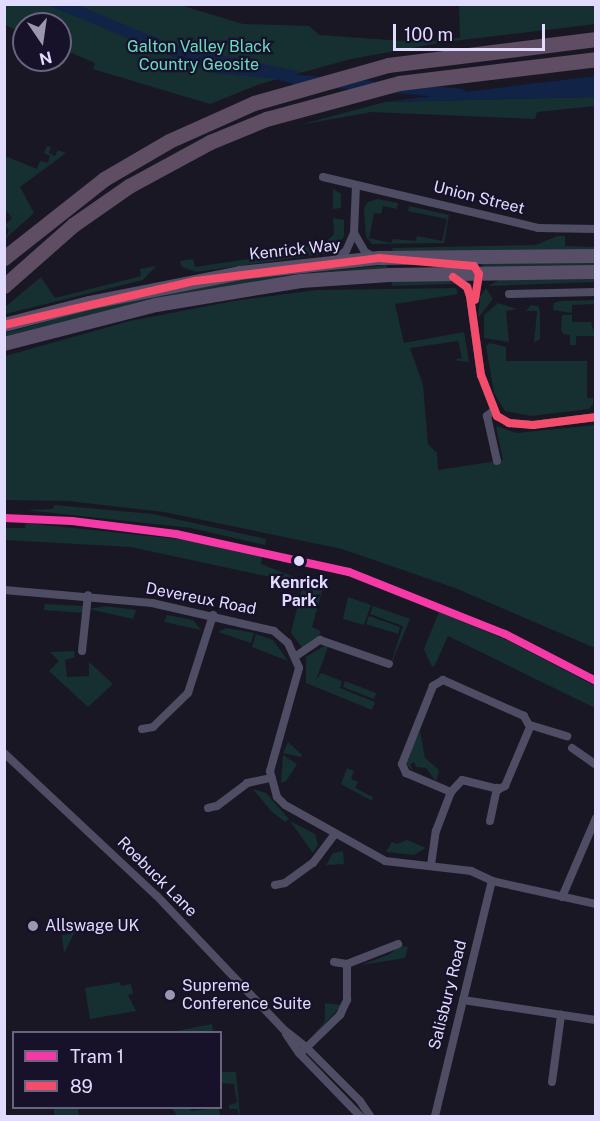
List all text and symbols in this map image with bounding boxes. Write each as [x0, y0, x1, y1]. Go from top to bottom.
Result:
north arrow [12, 12, 72, 72]
scale bar [396, 12, 548, 50]
text: 100 m [404, 24, 453, 45]
park label: Galton Valley Black Country Geosite [127, 37, 271, 75]
text: N [37, 47, 54, 69]
street label: Union Street [431, 177, 527, 219]
street label: Kenrick Way [248, 236, 342, 264]
marker: Kenrick Park [289, 551, 309, 571]
place label: Kenrick Park [270, 573, 328, 611]
street label: Devereux Road [144, 579, 258, 619]
street label: Roebuck Lane [113, 833, 201, 921]
place label: Allswage UK [45, 916, 140, 936]
marker: Allswage UK [26, 919, 40, 933]
street label: Salisbury Road [425, 938, 471, 1052]
place label: Supreme Conference Suite [182, 976, 311, 1014]
marker: Supreme Conference Suite [163, 988, 177, 1002]
legend [12, 1031, 222, 1109]
text: Tram 1 [70, 1046, 124, 1067]
text: 89 [70, 1076, 93, 1097]

